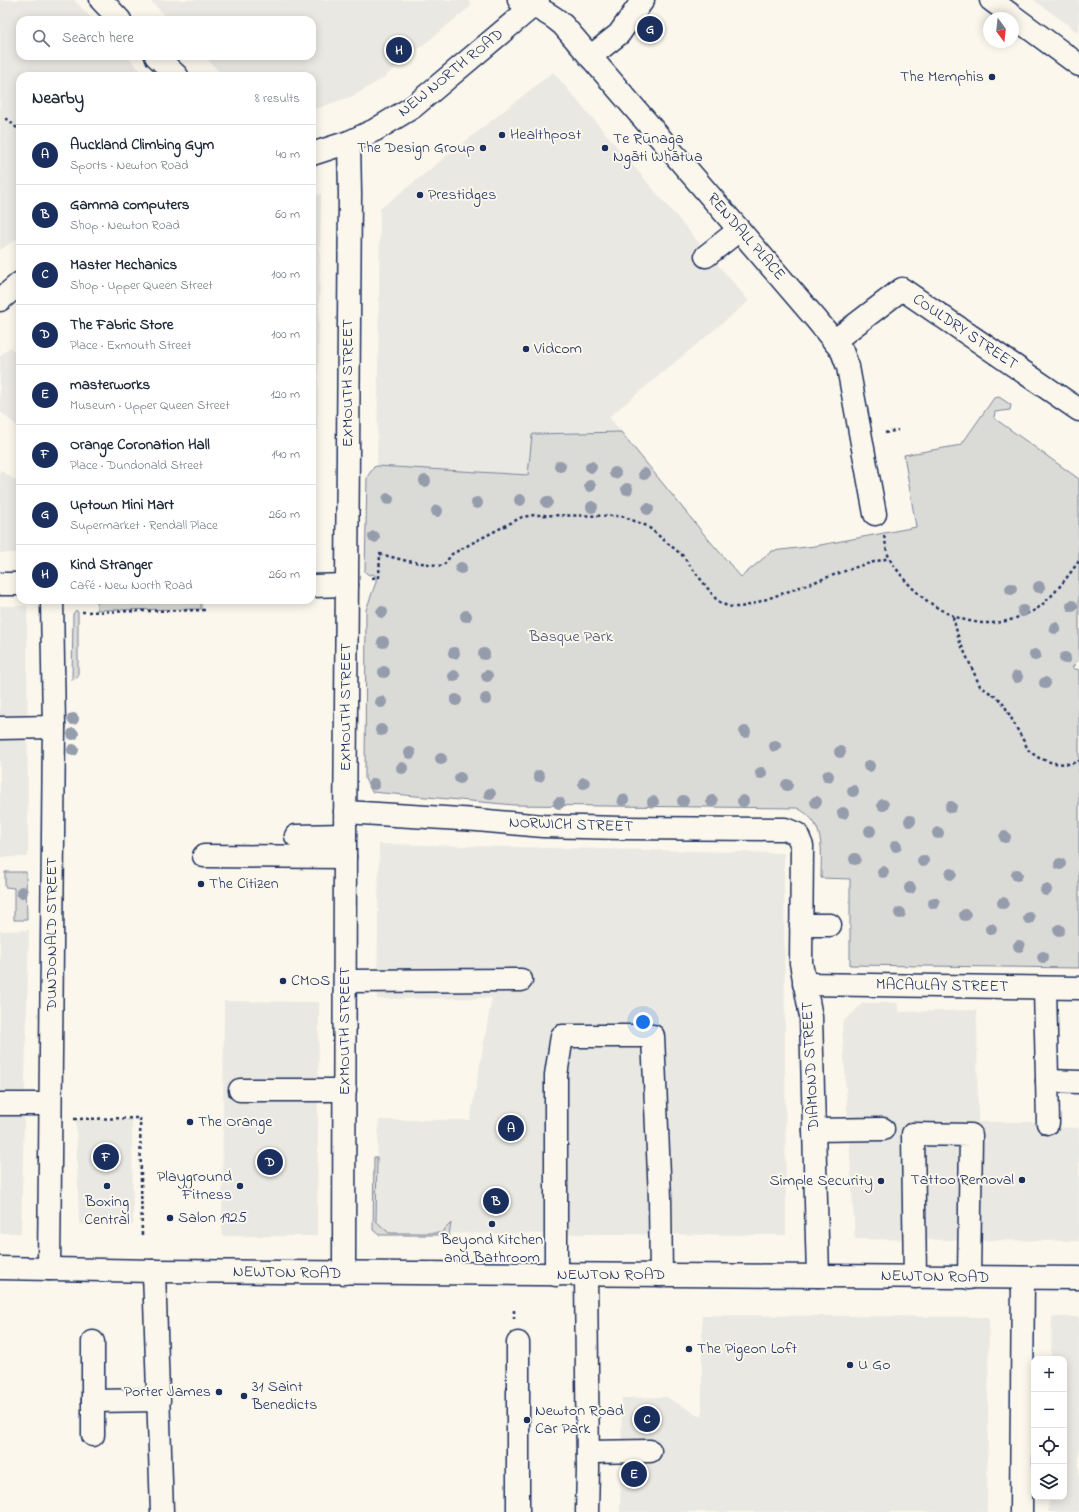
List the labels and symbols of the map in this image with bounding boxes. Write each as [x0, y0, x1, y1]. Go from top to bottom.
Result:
north arrow [983, 12, 1019, 48]
pin: G [637, 14, 663, 44]
street label: NEW NORTH ROAD [395, 25, 507, 121]
pin: H [386, 35, 412, 65]
place label: The Memphis [900, 65, 984, 89]
marker: The Memphis [987, 72, 997, 82]
place label: Healthpost [510, 123, 582, 147]
place label: Te Rūnaga Ngāti Whātua [613, 127, 703, 169]
marker: Healthpost [497, 130, 507, 140]
place label: The Design Group [357, 136, 475, 160]
marker: The Design Group [478, 143, 488, 153]
marker: Te Rūnaga Ngāti Whātua [600, 143, 610, 153]
place label: Prestidges [428, 183, 496, 207]
street label: RENDALL PLACE [701, 188, 791, 286]
marker: Prestidges [415, 190, 425, 200]
street label: COULDRY STREET [907, 288, 1023, 376]
street label: EXMOUTH STREET [336, 319, 360, 447]
place label: Vidcom [533, 337, 582, 361]
marker: Vidcom [521, 344, 531, 354]
park label: Basque Park [528, 625, 614, 649]
street label: EXMOUTH STREET [334, 643, 358, 771]
street label: NORWICH STREET [508, 811, 634, 839]
street label: DUNDONALD STREET [40, 857, 64, 1012]
place label: The Citizen [209, 872, 279, 896]
marker: The Citizen [196, 879, 206, 889]
street label: EXMOUTH STREET [333, 967, 357, 1095]
place label: CMOS [291, 969, 330, 993]
street label: MACAULAY STREET [876, 973, 1008, 999]
marker: CMOS [278, 976, 288, 986]
street label: DIAMOND STREET [796, 1001, 826, 1132]
your location [633, 1012, 653, 1032]
place label: The Orange [198, 1110, 273, 1134]
pin: A [498, 1113, 524, 1143]
marker: The Orange [185, 1117, 195, 1127]
pin: F [93, 1142, 119, 1172]
pin: D [257, 1147, 283, 1177]
place label: Playground Fitness [157, 1165, 232, 1207]
place label: Tattoo Removal [911, 1168, 1014, 1192]
place label: Simple Security [770, 1169, 873, 1193]
marker: Tattoo Removal [1017, 1175, 1027, 1185]
marker: Simple Security [876, 1176, 886, 1186]
marker: Boxing Central [102, 1181, 112, 1191]
marker: Playground Fitness [235, 1181, 245, 1191]
pin: B [483, 1186, 509, 1216]
place label: Boxing Central [84, 1190, 130, 1232]
place label: Salon 1925 [178, 1206, 247, 1230]
marker: Salon 1925 [165, 1213, 175, 1223]
marker: Beyond Kitchen and Bathroom [487, 1219, 497, 1229]
place label: Beyond Kitchen and Bathroom [440, 1228, 543, 1270]
street label: NEWTON ROAD [233, 1260, 341, 1286]
street label: NEWTON ROAD [557, 1263, 665, 1287]
street label: NEWTON ROAD [881, 1264, 989, 1290]
place label: The Pigeon Loft [697, 1337, 798, 1361]
marker: The Pigeon Loft [684, 1344, 694, 1354]
place label: U Go [858, 1353, 890, 1377]
marker: U Go [845, 1360, 855, 1370]
place label: 31 Saint Benedicts [251, 1375, 318, 1417]
place label: Porter James [124, 1380, 211, 1404]
marker: Porter James [214, 1387, 224, 1397]
marker: 31 Saint Benedicts [239, 1391, 249, 1401]
place label: Newton Road Car Park [535, 1399, 624, 1441]
pin: C [634, 1404, 660, 1434]
marker: Newton Road Car Park [522, 1415, 532, 1425]
pin: E [621, 1459, 647, 1489]

